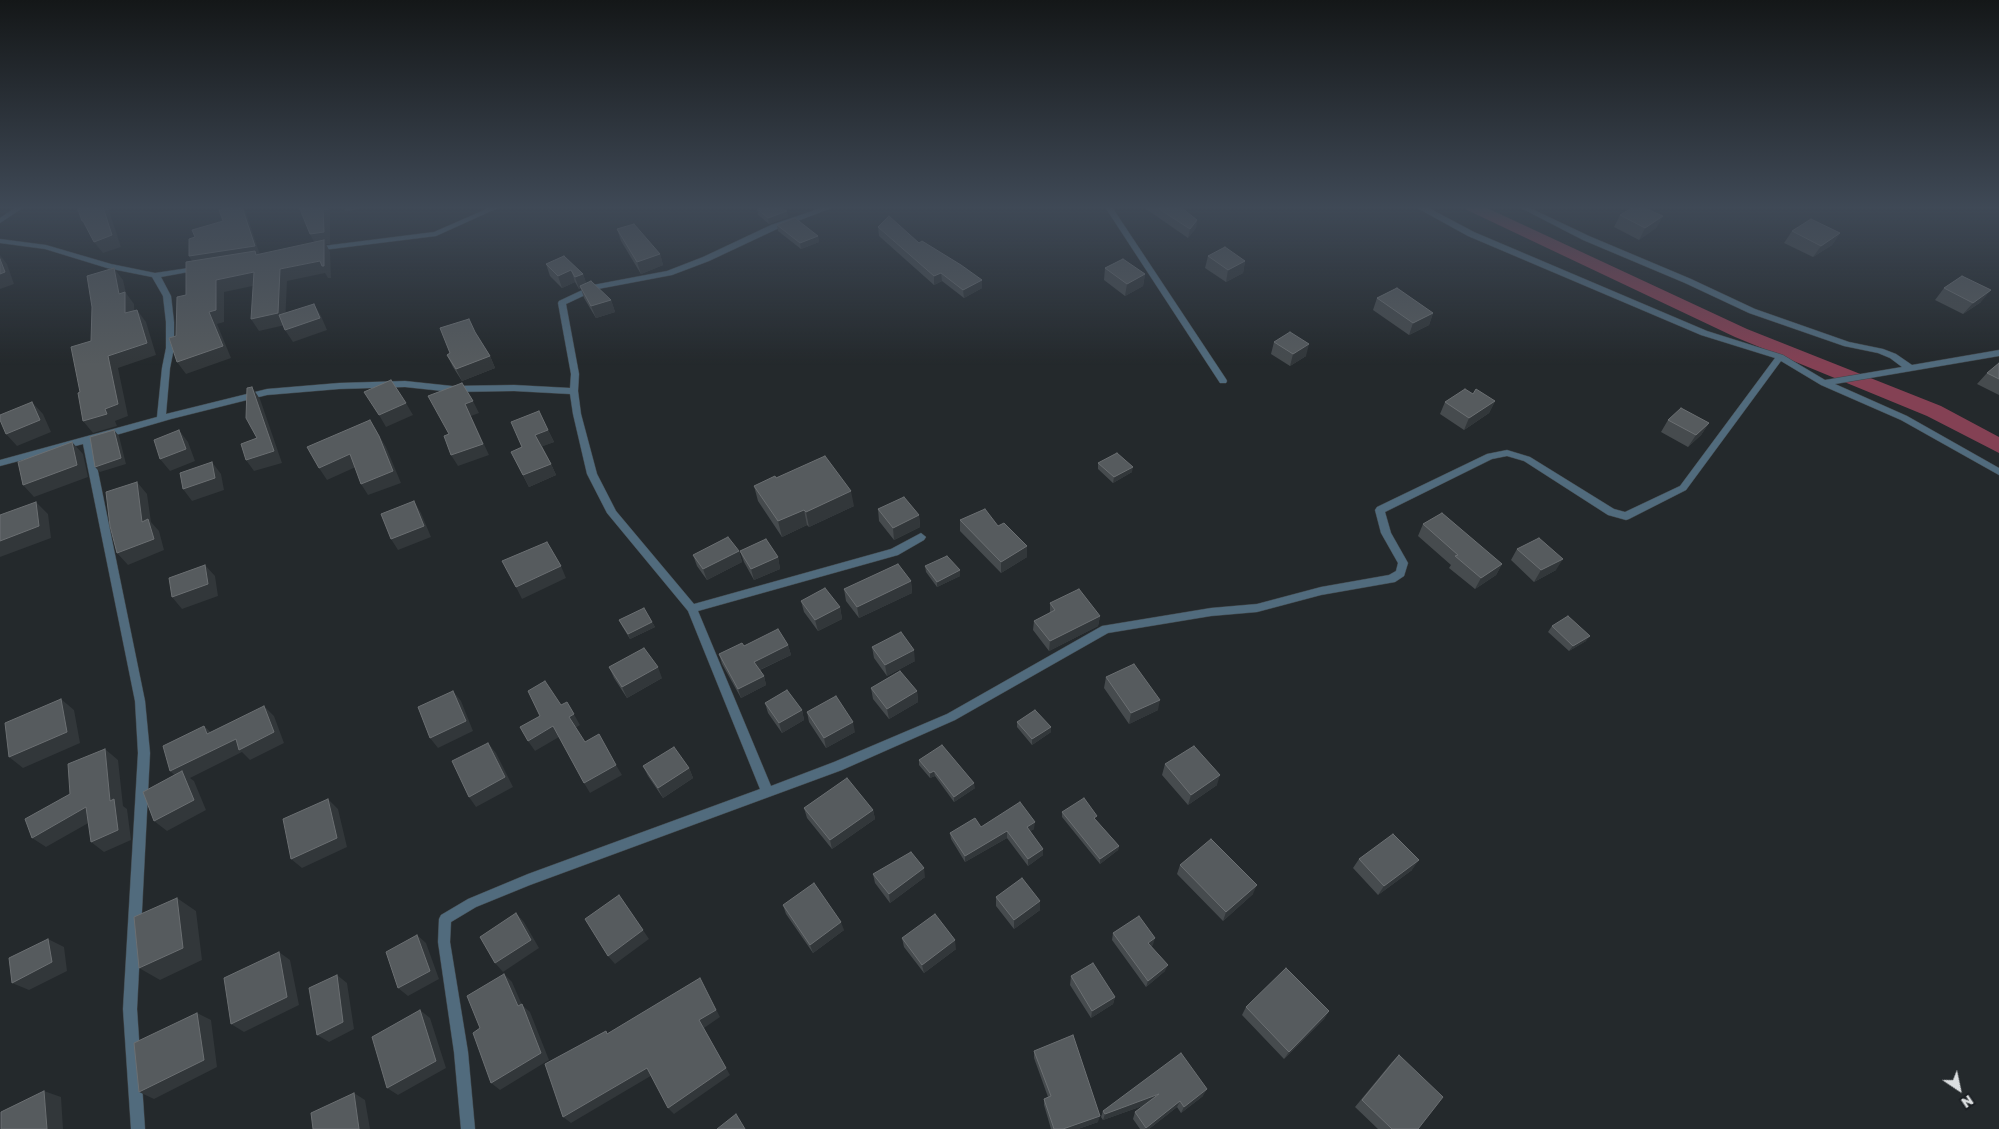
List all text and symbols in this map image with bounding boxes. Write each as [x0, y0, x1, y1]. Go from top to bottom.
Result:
north arrow [1934, 1064, 1984, 1114]
text: N [1959, 1092, 1977, 1112]

